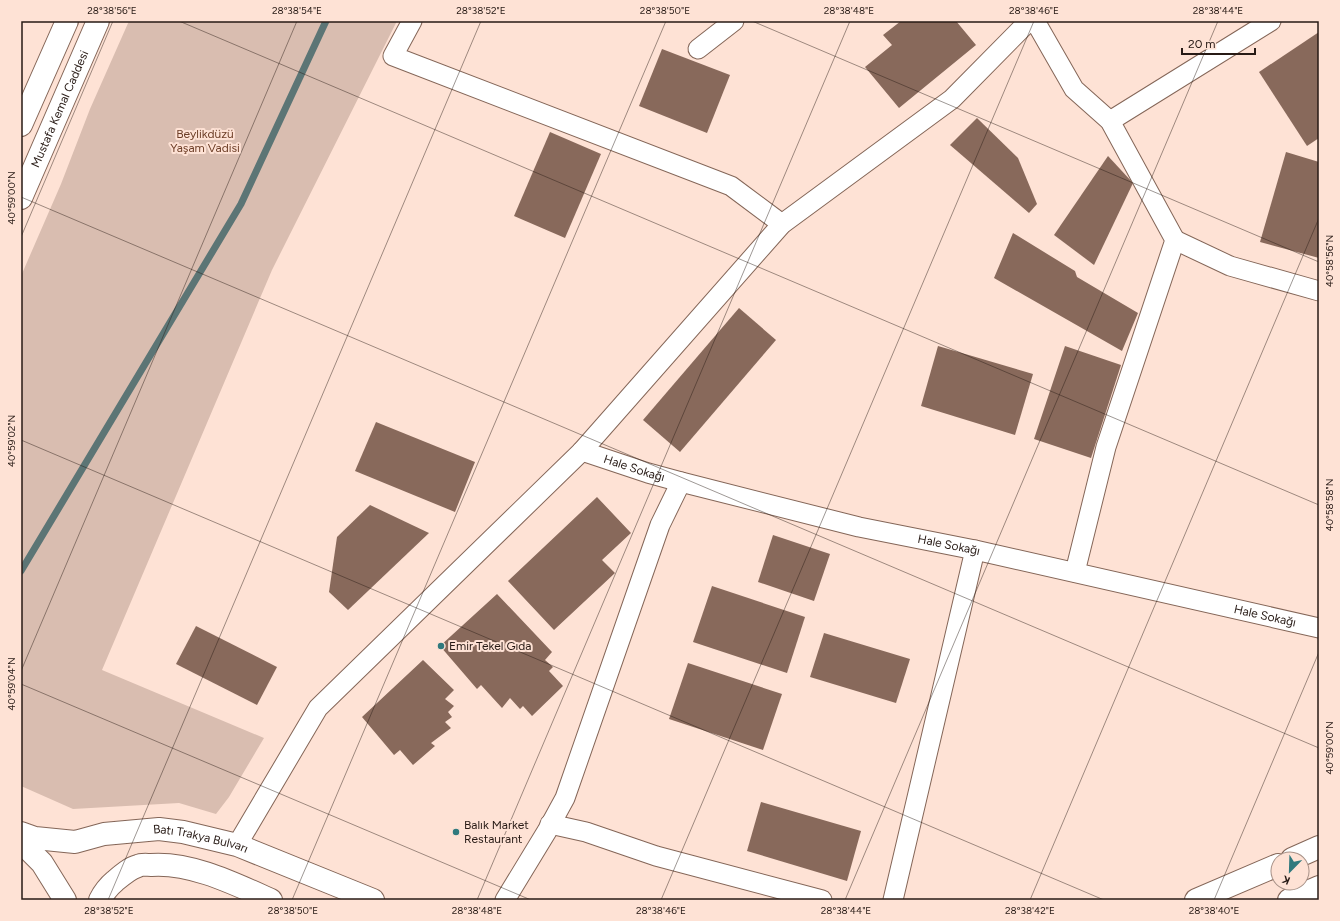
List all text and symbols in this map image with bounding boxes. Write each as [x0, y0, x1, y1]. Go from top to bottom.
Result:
text: 28°38'56"E [87, 4, 137, 17]
text: 28°38'54"E [272, 4, 322, 17]
text: 28°38'52"E [456, 4, 506, 17]
text: 28°38'50"E [640, 4, 690, 17]
text: 28°38'48"E [824, 4, 874, 17]
text: 28°38'46"E [1009, 4, 1059, 17]
text: 28°38'44"E [1193, 4, 1243, 17]
scale bar [1182, 30, 1255, 56]
text: 20 m [1188, 37, 1216, 51]
street label: Mustafa Kemal Caddesi [28, 48, 91, 170]
park label: Beylikdüzü Yaşam Vadisi [170, 127, 240, 155]
text: 40°59'00"N [5, 171, 18, 225]
text: 40°58'56"N [1323, 235, 1336, 287]
text: 40°59'02"N [5, 415, 18, 467]
street label: Hale Sokağı [602, 452, 666, 484]
text: 40°58'58"N [1323, 478, 1336, 532]
street label: Hale Sokağı [916, 532, 981, 558]
street label: Hale Sokağı [1233, 602, 1297, 630]
place label: Emir Tekel Gıda [449, 639, 531, 653]
marker: Emir Tekel Gıda [436, 641, 446, 651]
text: 40°59'04"N [5, 657, 18, 711]
text: 40°59'00"N [1323, 721, 1336, 775]
place label: Balık Market Restaurant [464, 818, 529, 846]
street label: Batı Trakya Bulvarı [153, 822, 250, 856]
marker: Balık Market Restaurant [451, 827, 461, 837]
north arrow [1270, 851, 1310, 891]
text: K [1280, 872, 1292, 887]
text: 28°38'52"E [84, 904, 134, 917]
text: 28°38'50"E [268, 904, 318, 917]
text: 28°38'48"E [452, 904, 502, 917]
text: 28°38'46"E [636, 904, 686, 917]
text: 28°38'44"E [821, 904, 871, 917]
text: 28°38'42"E [1005, 904, 1055, 917]
text: 28°38'40"E [1189, 904, 1239, 917]

